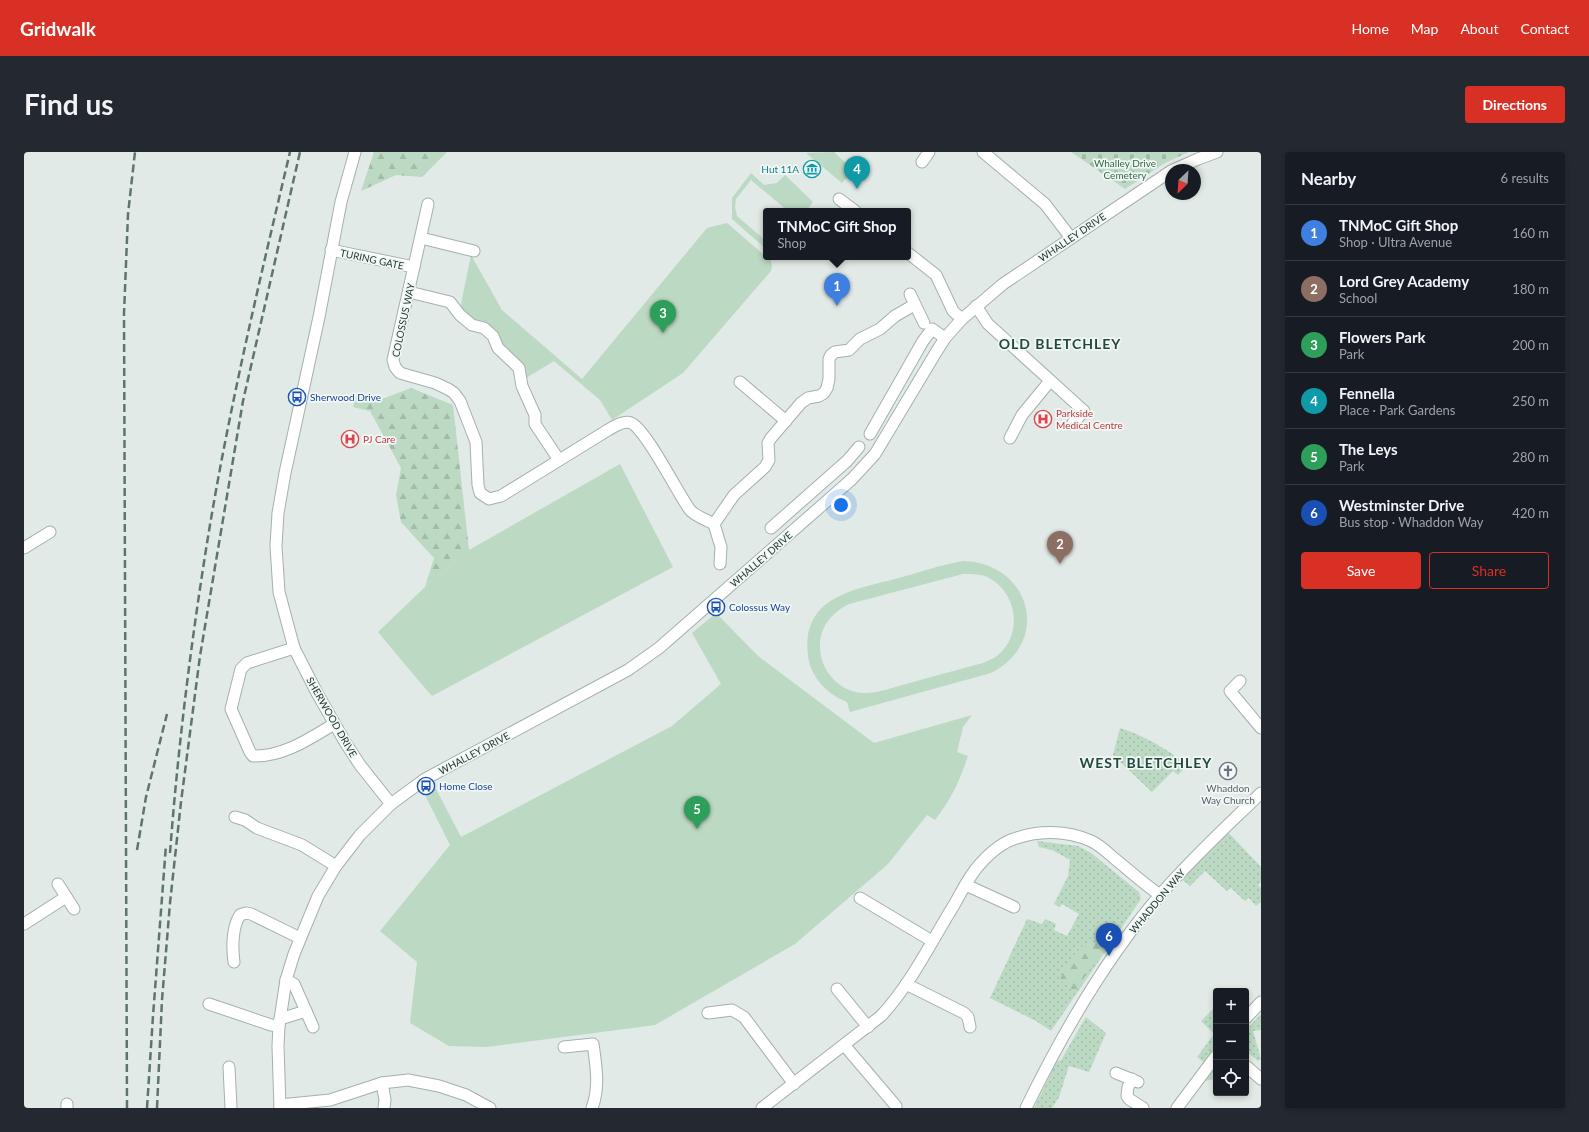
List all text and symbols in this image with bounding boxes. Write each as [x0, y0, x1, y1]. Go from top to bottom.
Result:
text: Gridwalk [20, 17, 96, 40]
text: Home [1351, 20, 1389, 37]
text: Map [1411, 20, 1438, 37]
text: About [1460, 20, 1498, 37]
text: Contact [1520, 20, 1569, 37]
button: Directions [1465, 86, 1565, 123]
text: Find us [24, 87, 114, 121]
pin: 4 [844, 156, 870, 189]
park label: Whalley Drive Cemetery [1094, 157, 1156, 181]
museum icon: Hut 11A [802, 159, 822, 179]
place label: Hut 11A [761, 163, 799, 175]
north arrow [1165, 164, 1201, 200]
text: Nearby [1301, 168, 1356, 189]
text: 6 results [1501, 170, 1549, 186]
popup [763, 208, 911, 260]
street label: WHALLEY DRIVE [1036, 210, 1108, 264]
text: TNMoC Gift Shop [1339, 216, 1458, 234]
text: TNMoC Gift Shop [777, 217, 897, 235]
text: 1 [1310, 225, 1318, 241]
text: 160 m [1512, 225, 1549, 241]
text: Shop · Ultra Avenue [1339, 234, 1452, 250]
text: Shop [777, 235, 806, 251]
street label: TURING GATE [339, 246, 405, 272]
text: Lord Grey Academy [1339, 272, 1469, 290]
pin: 1 [824, 273, 850, 306]
street label: COLOSSUS WAY [389, 281, 417, 358]
text: 2 [1310, 281, 1318, 297]
text: 180 m [1512, 281, 1549, 297]
text: School [1339, 290, 1377, 306]
pin: 3 [650, 300, 676, 333]
text: Flowers Park [1339, 328, 1426, 346]
district label: OLD BLETCHLEY [999, 335, 1121, 352]
text: 3 [1310, 337, 1318, 353]
text: 200 m [1512, 337, 1549, 353]
text: Park [1339, 346, 1364, 362]
text: Fennella [1339, 384, 1395, 402]
bus stop icon: Sherwood Drive [287, 387, 307, 407]
place label: Sherwood Drive [310, 391, 381, 403]
text: 4 [1310, 393, 1318, 409]
text: 250 m [1512, 393, 1549, 409]
text: Place · Park Gardens [1339, 402, 1455, 418]
place label: Parkside Medical Centre [1056, 407, 1123, 431]
hospital icon: Parkside Medical Centre [1033, 409, 1053, 429]
hospital icon: PJ Care [340, 429, 360, 449]
place label: PJ Care [363, 433, 395, 445]
text: The Leys [1339, 440, 1398, 458]
text: 5 [1310, 449, 1318, 465]
text: 280 m [1512, 449, 1549, 465]
text: Park [1339, 458, 1364, 474]
your location [831, 495, 851, 515]
text: Westminster Drive [1339, 496, 1464, 514]
text: 6 [1310, 505, 1318, 521]
text: 420 m [1512, 505, 1549, 521]
text: Bus stop · Whaddon Way [1339, 514, 1483, 530]
street label: WHALLEY DRIVE [727, 529, 795, 589]
pin: 2 [1047, 531, 1073, 564]
button: Save [1301, 552, 1421, 589]
button: Share [1429, 552, 1549, 589]
bus stop icon: Colossus Way [706, 597, 726, 617]
place label: Colossus Way [729, 601, 791, 613]
street label: SHERWOOD DRIVE [304, 675, 360, 759]
street label: WHALLEY DRIVE [437, 729, 512, 777]
district label: WEST BLETCHLEY [1080, 754, 1212, 771]
church icon: Whaddon Way Church [1218, 761, 1238, 781]
bus stop icon: Home Close [416, 776, 436, 796]
place label: Home Close [439, 780, 493, 792]
place label: Whaddon Way Church [1201, 782, 1255, 806]
pin: 5 [684, 796, 710, 829]
street label: WHADDON WAY [1127, 866, 1188, 936]
pin: 6 [1096, 923, 1122, 956]
map controls [1213, 988, 1249, 1096]
button: + [1213, 988, 1249, 1024]
button: − [1213, 1024, 1249, 1060]
button: locate [1213, 1060, 1249, 1096]

